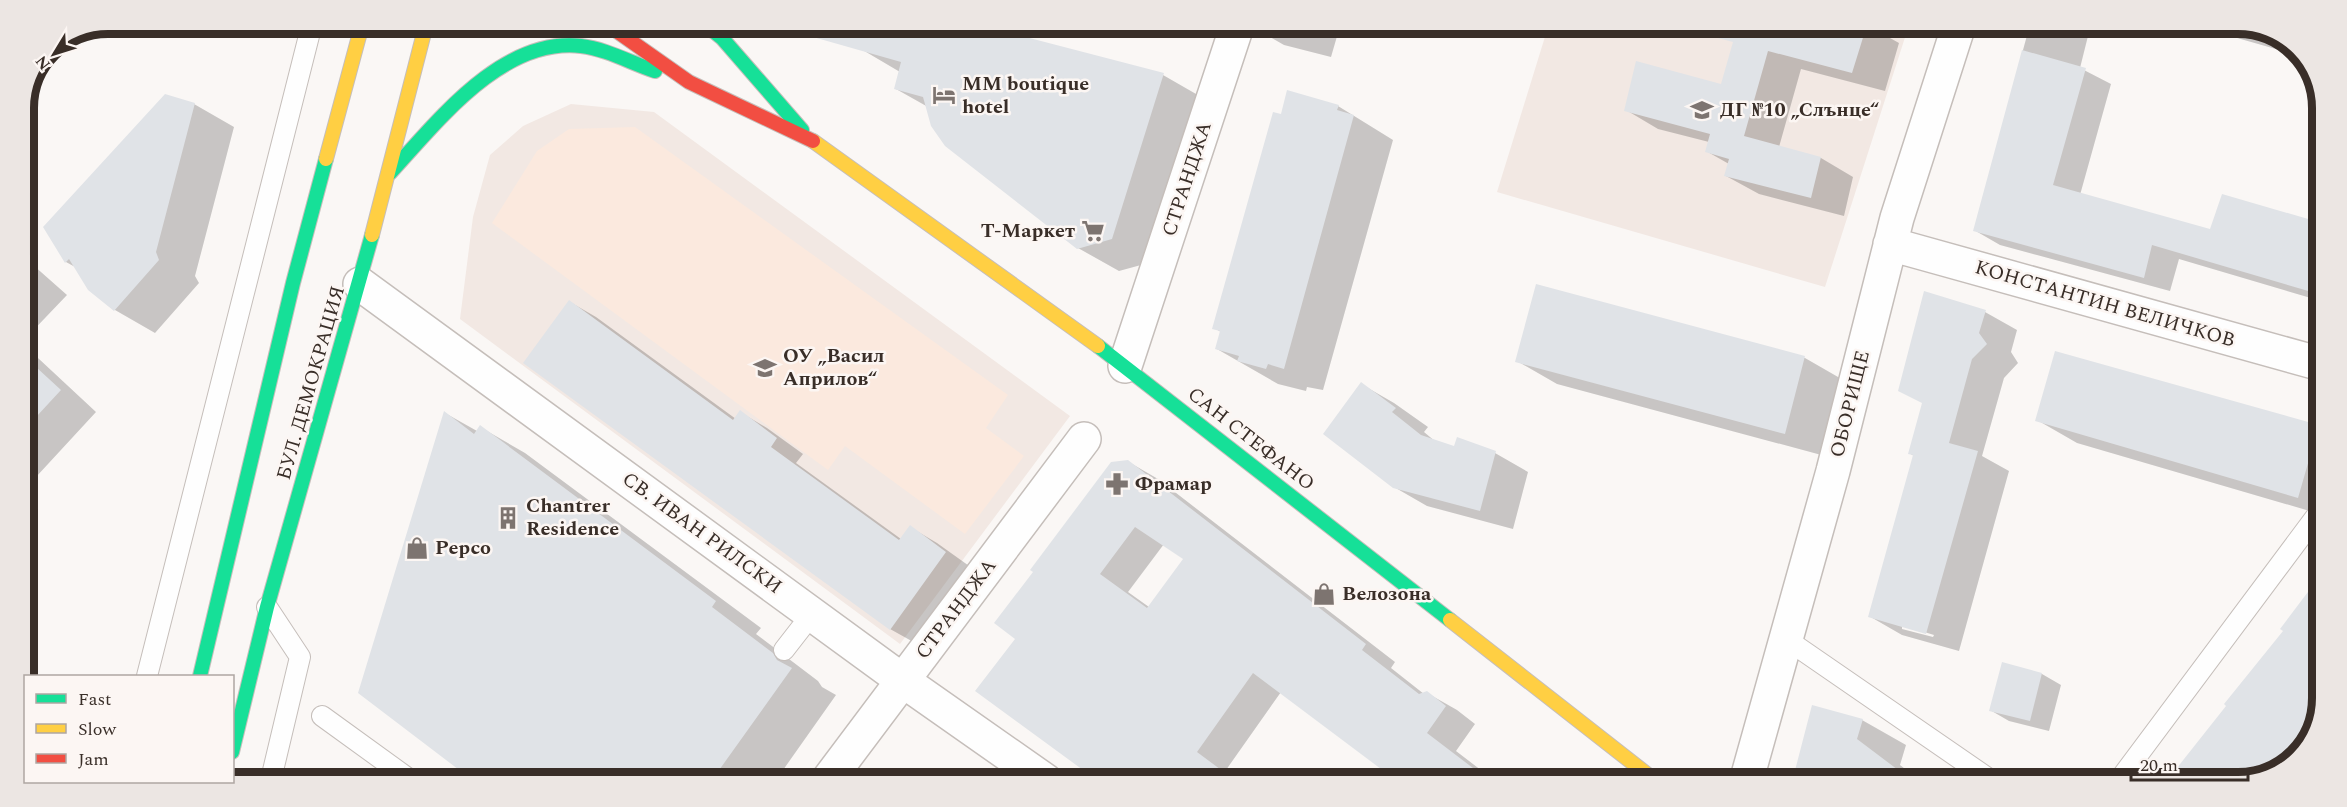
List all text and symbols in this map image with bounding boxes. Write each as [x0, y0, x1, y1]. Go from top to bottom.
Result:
north arrow [24, 24, 84, 84]
text: N [29, 50, 56, 75]
place label: MM boutique hotel [962, 69, 1089, 122]
hotel icon: MM boutique hotel [931, 82, 957, 108]
place label: ДГ №10 „Слънце“ [1720, 95, 1879, 125]
school or university icon: ДГ №10 „Слънце“ [1689, 97, 1715, 123]
street label: СТРАНДЖА [1154, 118, 1220, 240]
place label: Т-Маркет [981, 216, 1075, 246]
supermarket icon: Т-Маркет [1080, 218, 1106, 244]
street label: КОНСТАНТИН ВЕЛИЧКОВ [1971, 252, 2239, 356]
street label: БУЛ. ДЕМОКРАЦИЯ [269, 282, 353, 484]
place label: ОУ „Васил Априлов“ [783, 341, 885, 394]
street label: ОБОРИЩЕ [1822, 347, 1878, 461]
school or university icon: ОУ „Васил Априлов“ [752, 355, 778, 381]
street label: САН СТЕФАНО [1181, 380, 1321, 498]
street label: СВ. ИВАН РИЛСКИ [616, 465, 788, 601]
place label: Фрамар [1135, 469, 1212, 499]
pharmacy icon: Фрамар [1104, 471, 1130, 497]
place label: Chantrer Residence [526, 491, 619, 544]
building icon: Chantrer Residence [495, 505, 521, 531]
place label: Pepco [435, 533, 491, 563]
shop icon: Pepco [404, 535, 430, 561]
street label: СТРАНДЖА [908, 552, 1004, 666]
place label: Велозона [1342, 579, 1432, 609]
shop icon: Велозона [1311, 581, 1337, 607]
legend [24, 675, 234, 783]
text: Fast [78, 686, 111, 713]
text: Slow [78, 716, 117, 743]
scale bar [2131, 744, 2248, 782]
text: Jam [78, 746, 109, 773]
text: 20 m [2140, 752, 2178, 779]

